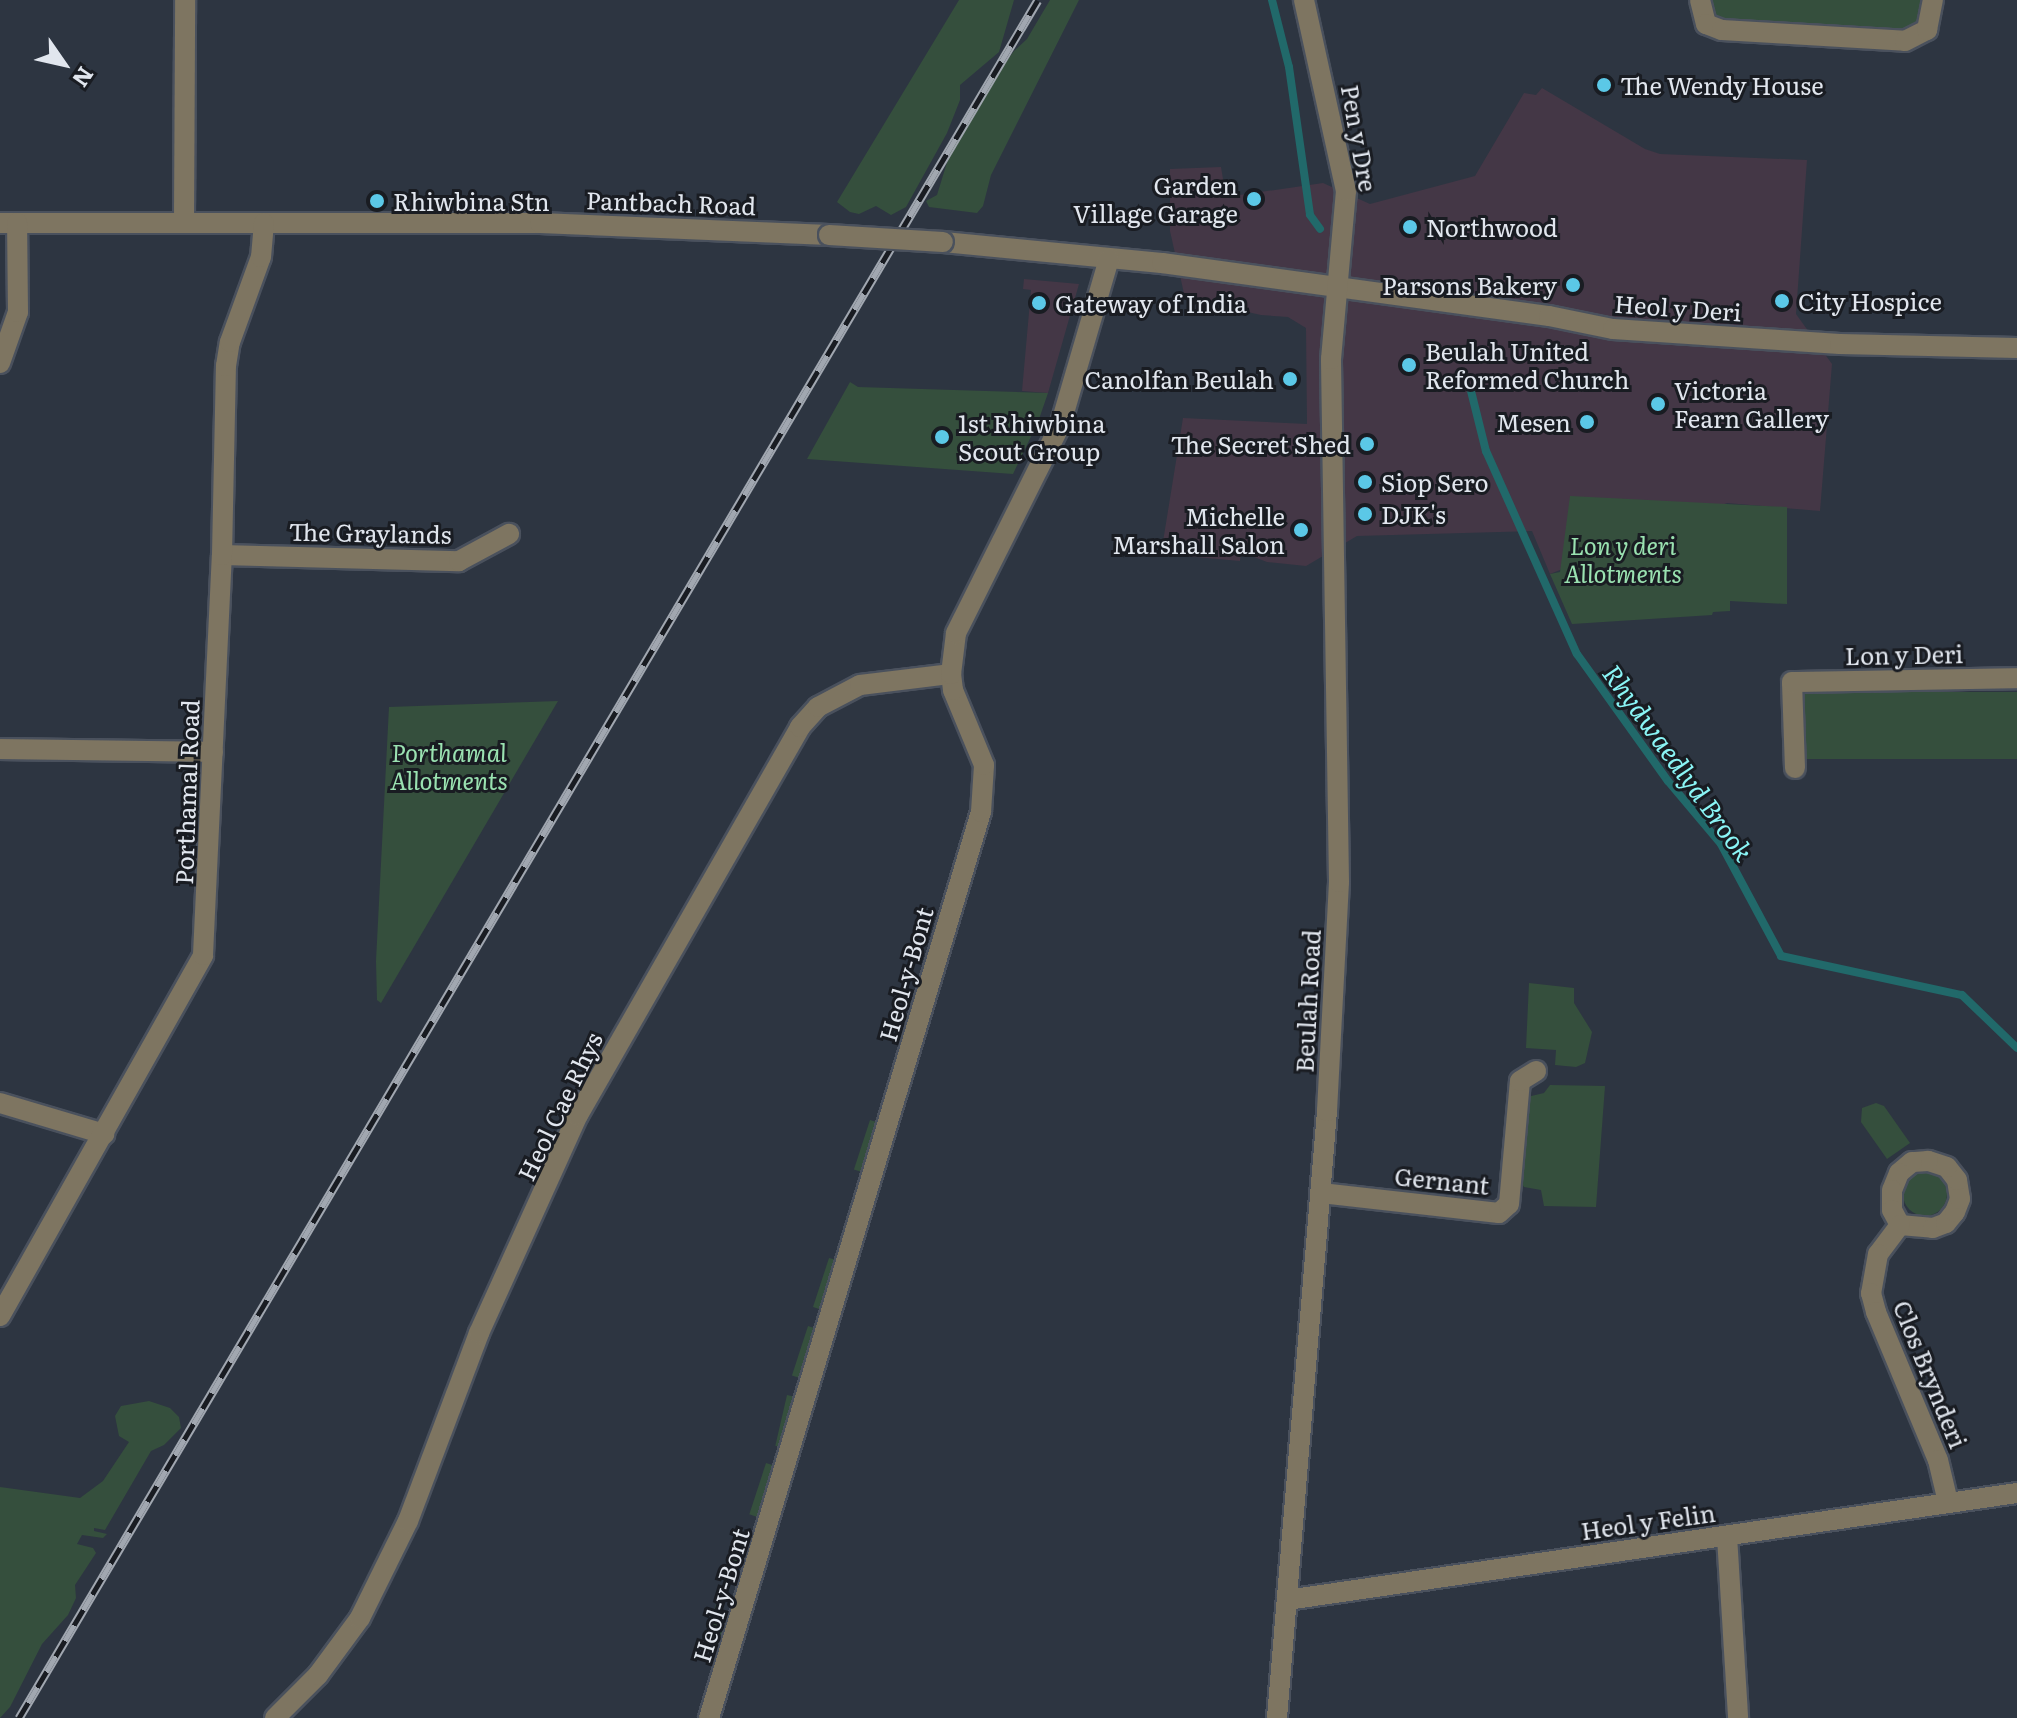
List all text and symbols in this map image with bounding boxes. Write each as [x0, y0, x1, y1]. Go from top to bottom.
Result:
north arrow [24, 24, 104, 104]
text: N [65, 61, 103, 95]
place label: The Wendy House [1620, 71, 1824, 99]
marker: The Wendy House [1595, 76, 1613, 94]
street label: Pen y Dre [1336, 82, 1384, 194]
place label: Garden Village Garage [1073, 171, 1238, 227]
street label: Pantbach Road [586, 185, 756, 219]
place label: Rhiwbina Stn [393, 187, 550, 215]
marker: Garden Village Garage [1245, 190, 1263, 208]
marker: Rhiwbina Stn [368, 192, 386, 210]
place label: Northwood [1426, 213, 1558, 241]
marker: Northwood [1401, 218, 1419, 236]
place label: Parsons Bakery [1382, 271, 1557, 299]
marker: Parsons Bakery [1564, 276, 1582, 294]
place label: City Hospice [1798, 287, 1942, 315]
street label: Heol y Deri [1613, 288, 1743, 326]
place label: Gateway of India [1055, 289, 1247, 317]
marker: City Hospice [1773, 292, 1791, 310]
marker: Gateway of India [1030, 294, 1048, 312]
place label: Beulah United Reformed Church [1425, 337, 1629, 393]
marker: Beulah United Reformed Church [1400, 356, 1418, 374]
place label: Canolfan Beulah [1085, 365, 1274, 393]
marker: Canolfan Beulah [1281, 370, 1299, 388]
place label: Victoria Fearn Gallery [1674, 376, 1829, 432]
marker: Victoria Fearn Gallery [1649, 395, 1667, 413]
place label: Mesen [1496, 408, 1571, 436]
place label: 1st Rhiwbina Scout Group [958, 409, 1105, 465]
marker: Mesen [1578, 413, 1596, 431]
marker: 1st Rhiwbina Scout Group [933, 428, 951, 446]
place label: The Secret Shed [1171, 430, 1351, 458]
marker: The Secret Shed [1358, 435, 1376, 453]
place label: Siop Sero [1381, 468, 1489, 496]
marker: Siop Sero [1356, 473, 1374, 491]
place label: DJK's [1381, 500, 1446, 528]
place label: Michelle Marshall Salon [1112, 502, 1285, 558]
marker: DJK's [1356, 505, 1374, 523]
street label: The Graylands [288, 516, 452, 548]
marker: Michelle Marshall Salon [1292, 521, 1310, 539]
park label: Lon y deri Allotments [1564, 531, 1682, 587]
street label: Lon y Deri [1845, 639, 1963, 669]
water label: Rhydwaedlyd Brook [1597, 658, 1761, 866]
street label: Porthamal Road [168, 699, 204, 885]
park label: Porthamal Allotments [390, 738, 508, 794]
street label: Heol-y-Bont [872, 903, 938, 1045]
street label: Beulah Road [1289, 929, 1325, 1073]
street label: Heol Cae Rhys [511, 1027, 607, 1185]
street label: Gernant [1393, 1161, 1491, 1199]
street label: Clos Brynderi [1888, 1296, 1974, 1452]
street label: Heol y Felin [1579, 1497, 1717, 1545]
street label: Heol-y-Bont [686, 1525, 754, 1665]

